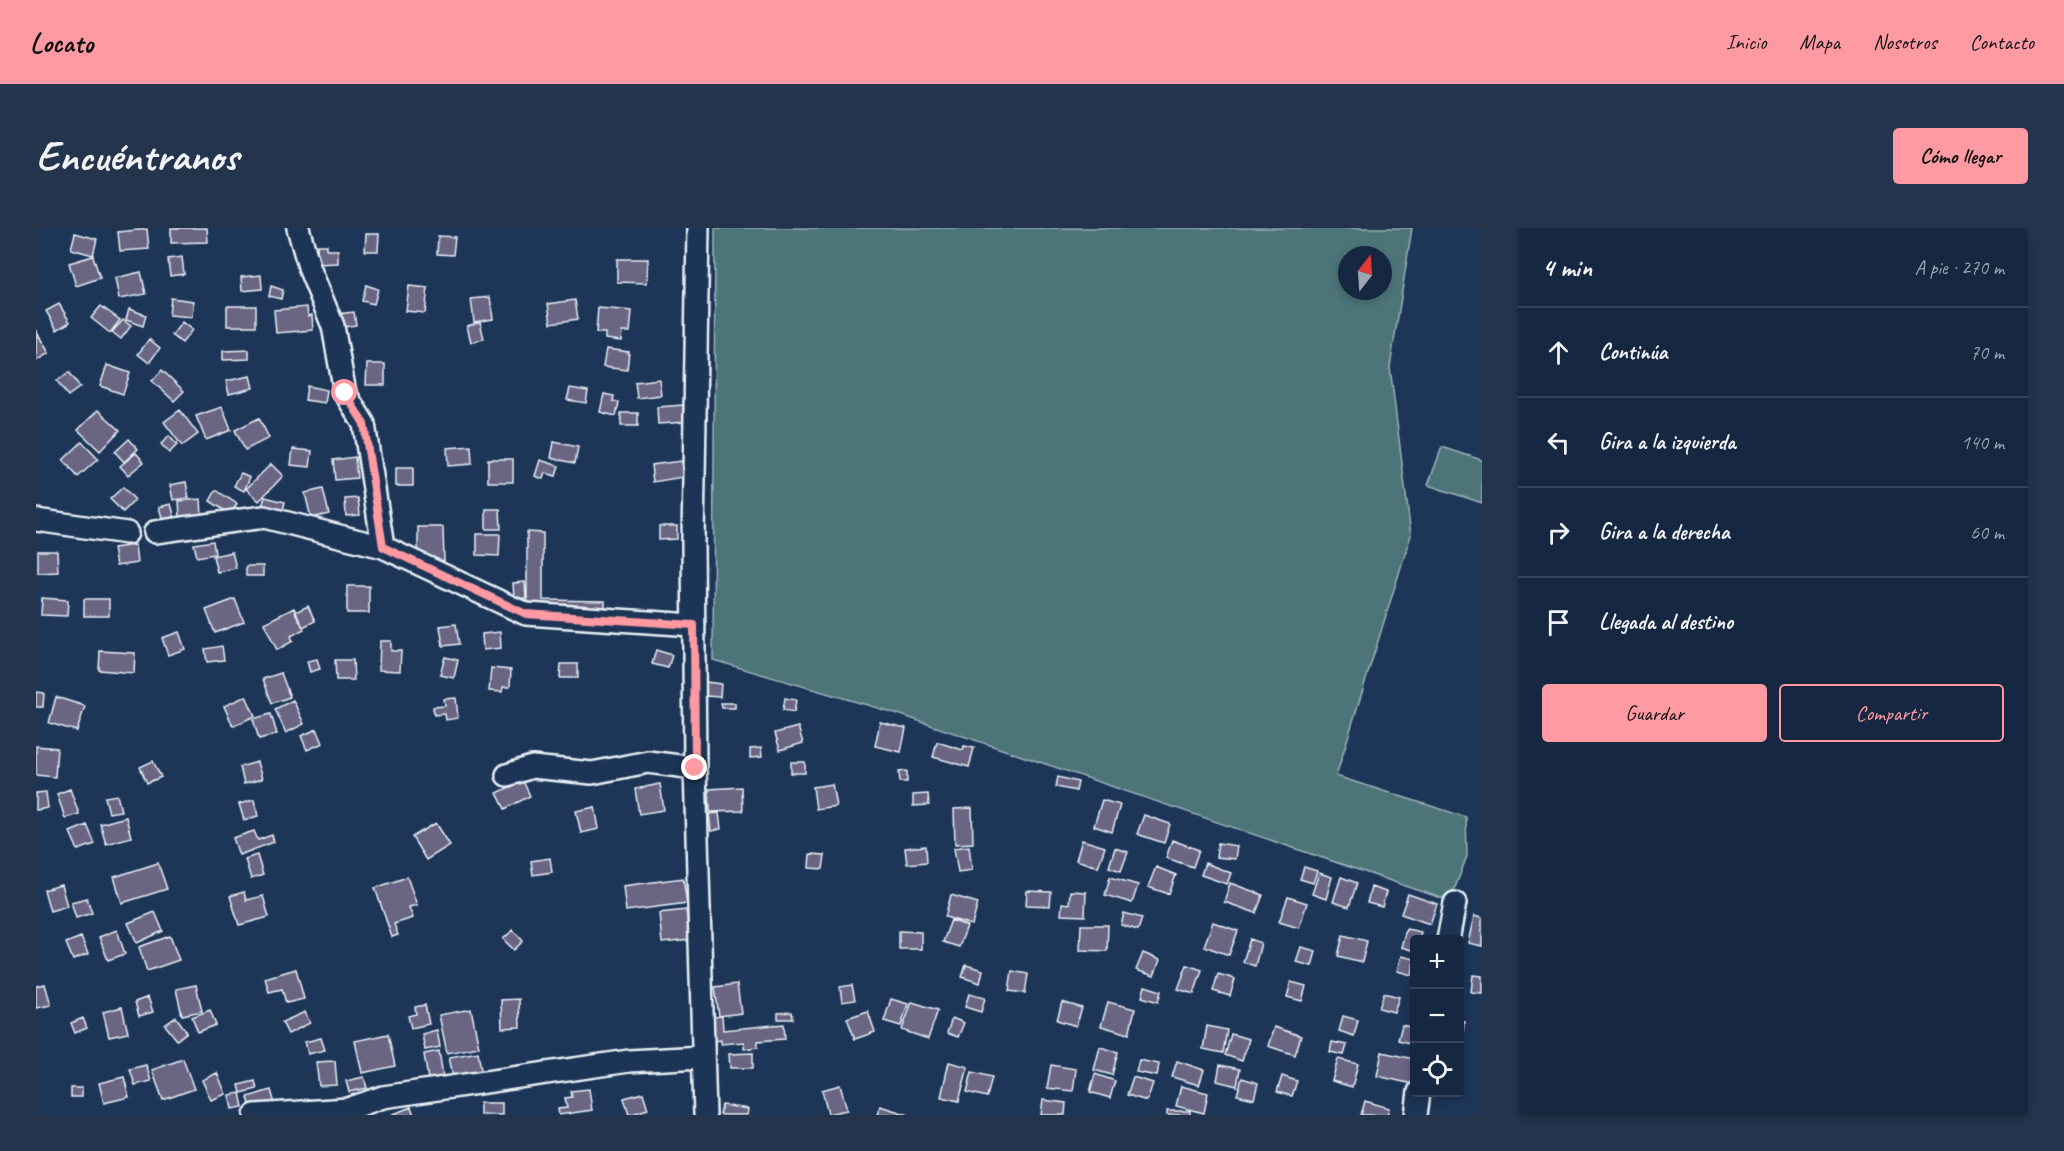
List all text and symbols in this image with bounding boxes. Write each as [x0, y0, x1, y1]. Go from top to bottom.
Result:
text: Locato [30, 25, 93, 60]
text: Inicio [1726, 29, 1766, 55]
text: Mapa [1799, 29, 1840, 55]
text: Nosotros [1873, 29, 1937, 55]
text: Contacto [1970, 29, 2034, 55]
button: Cómo llegar [1893, 128, 2028, 184]
text: Encuéntranos [36, 130, 238, 183]
north arrow [1338, 246, 1392, 300]
text: 4 min [1542, 251, 1592, 284]
text: A pie · 270 m [1915, 255, 2004, 280]
icon: ahead [1542, 336, 1575, 369]
text: Continúa [1599, 338, 1667, 366]
text: 70 m [1970, 340, 2004, 365]
route start [331, 379, 357, 405]
icon: left [1542, 426, 1575, 459]
text: Gira a la izquierda [1599, 428, 1736, 456]
text: 140 m [1961, 430, 2004, 455]
icon: right [1542, 516, 1575, 549]
text: Gira a la derecha [1599, 518, 1730, 546]
text: 60 m [1970, 520, 2004, 545]
icon: arrive [1542, 606, 1575, 639]
text: Llegada al destino [1599, 608, 1733, 636]
button: Guardar [1542, 684, 1767, 742]
button: Compartir [1779, 684, 2004, 742]
route end [681, 754, 707, 780]
map controls [1410, 935, 1464, 1097]
button: + [1410, 935, 1464, 989]
button: − [1410, 989, 1464, 1043]
button: locate [1410, 1043, 1464, 1097]

